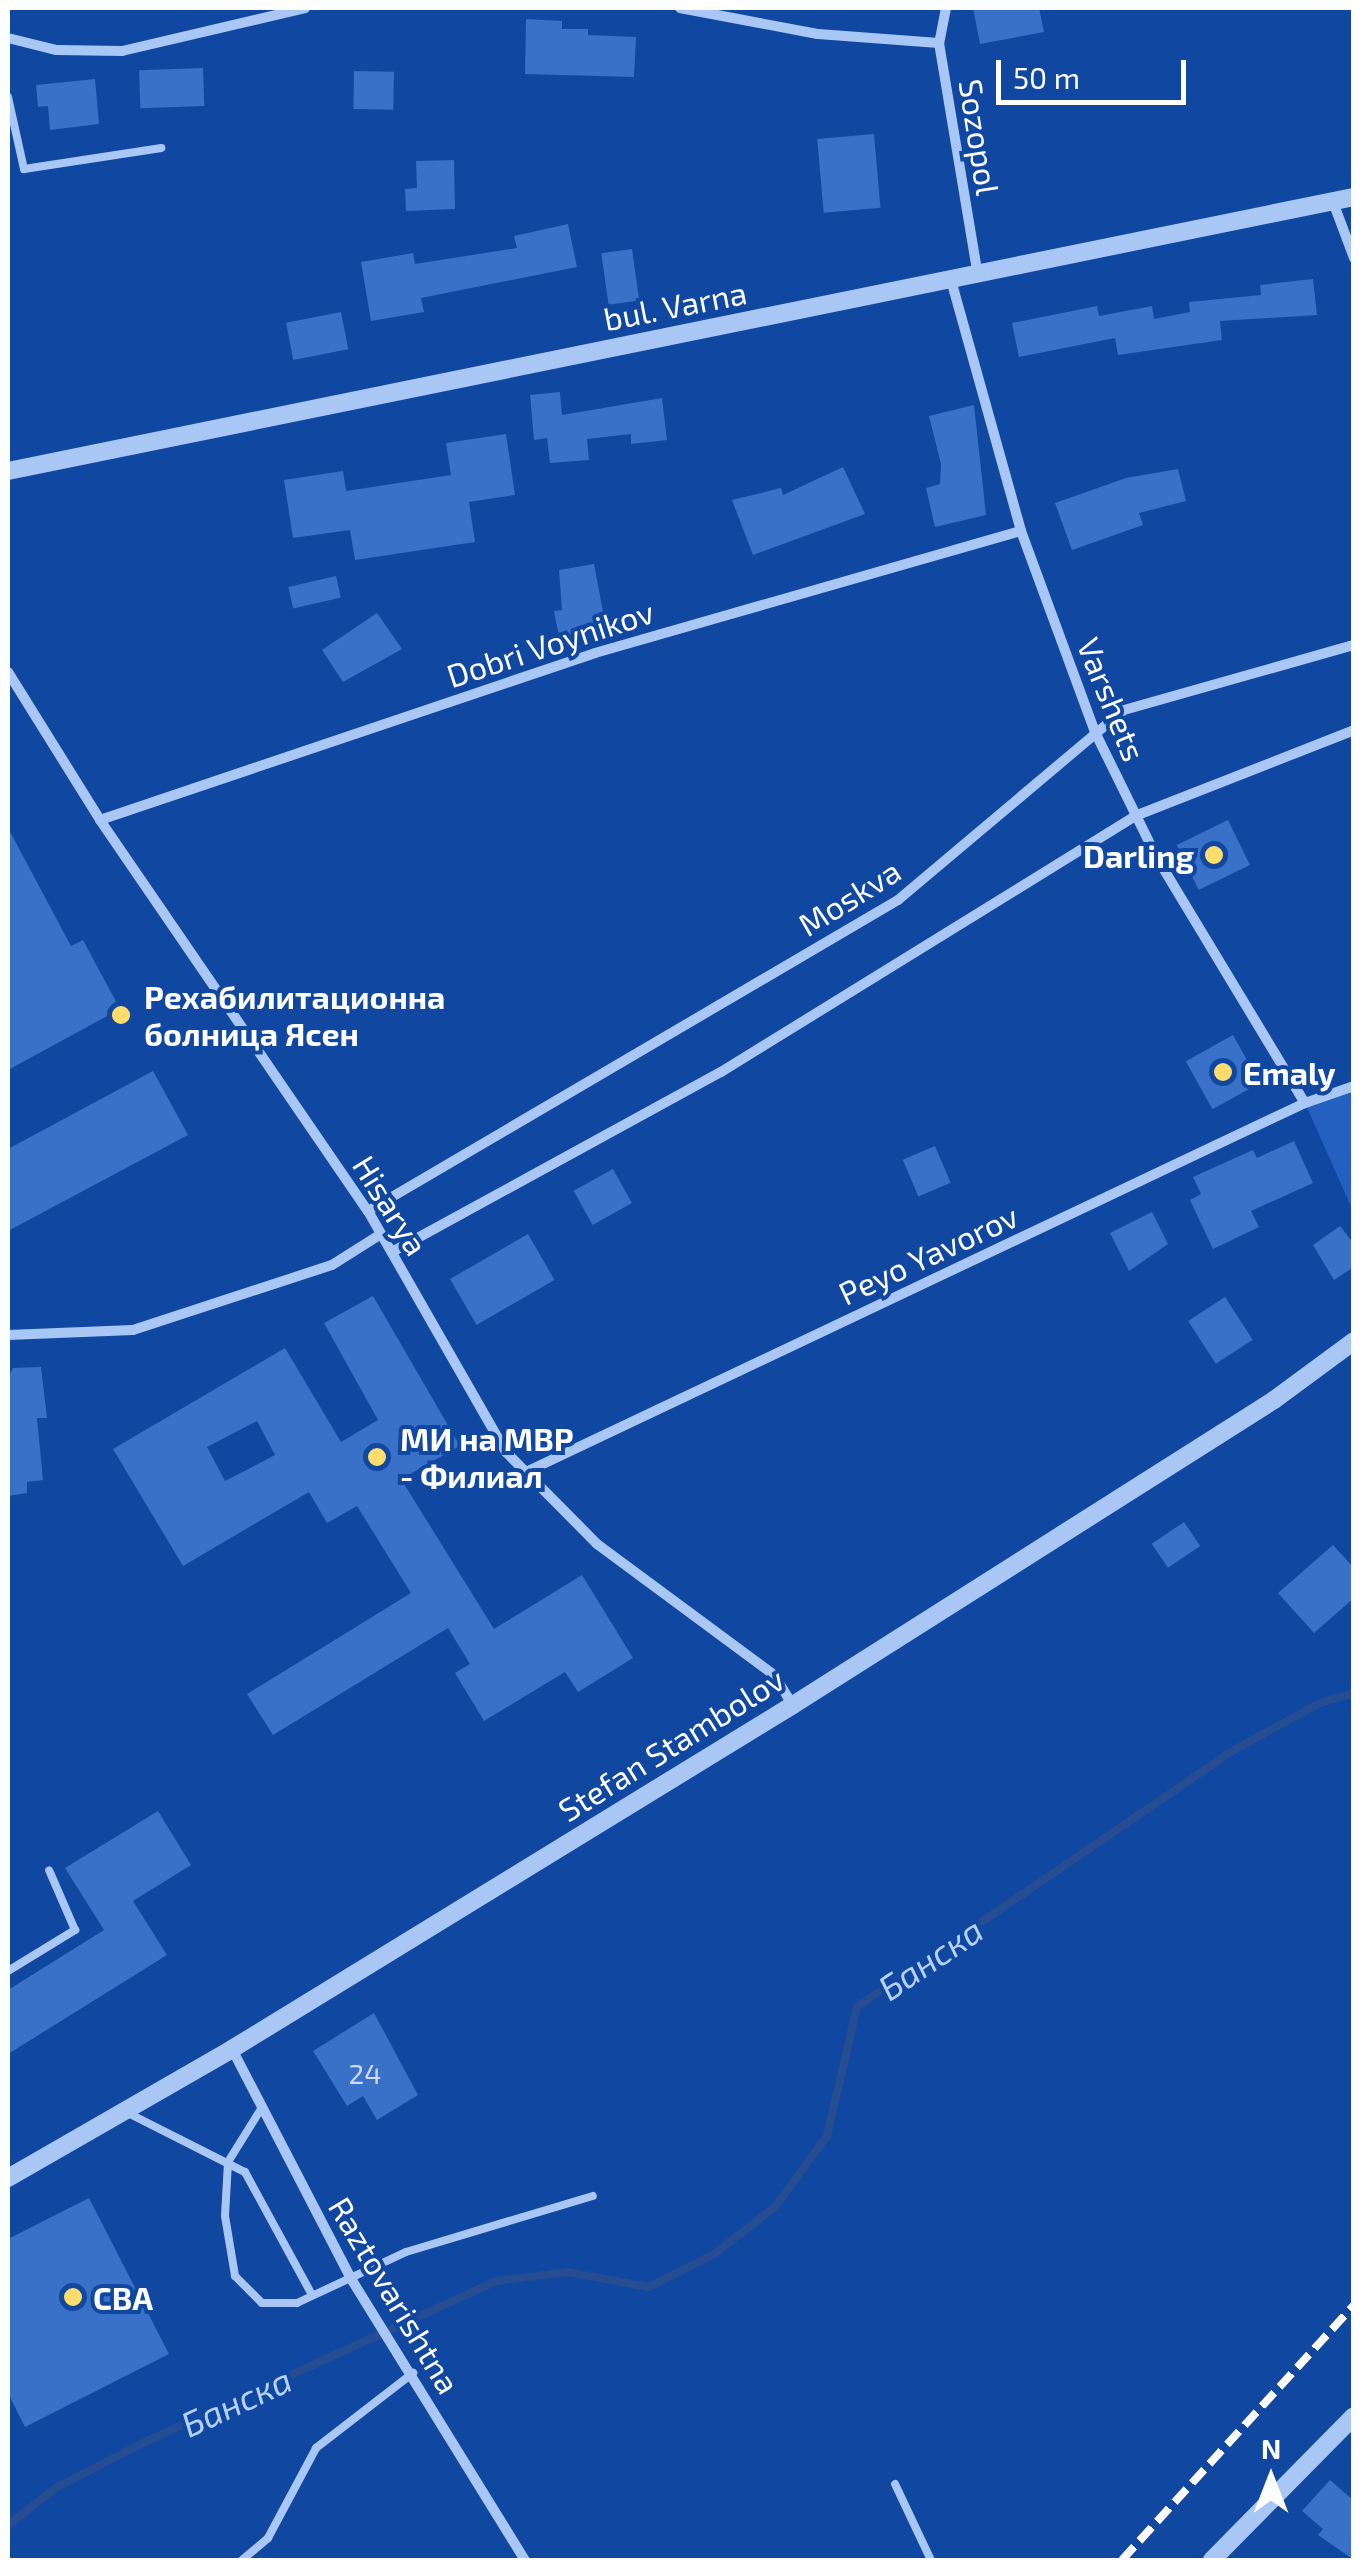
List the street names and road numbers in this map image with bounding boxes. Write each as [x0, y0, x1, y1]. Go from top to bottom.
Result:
street label: Sozopol [952, 76, 1008, 198]
street label: bul. Varna [600, 272, 750, 338]
street label: Dobri Voynikov [441, 591, 659, 695]
street label: Varshets [1070, 632, 1154, 766]
street label: Moskva [791, 851, 907, 943]
street label: Hisarya [345, 1148, 437, 1262]
street label: Peyo Yavorov [832, 1196, 1024, 1312]
street label: Stefan Stambolov [551, 1659, 791, 1829]
street label: Raztovarishtna [321, 2190, 469, 2400]

